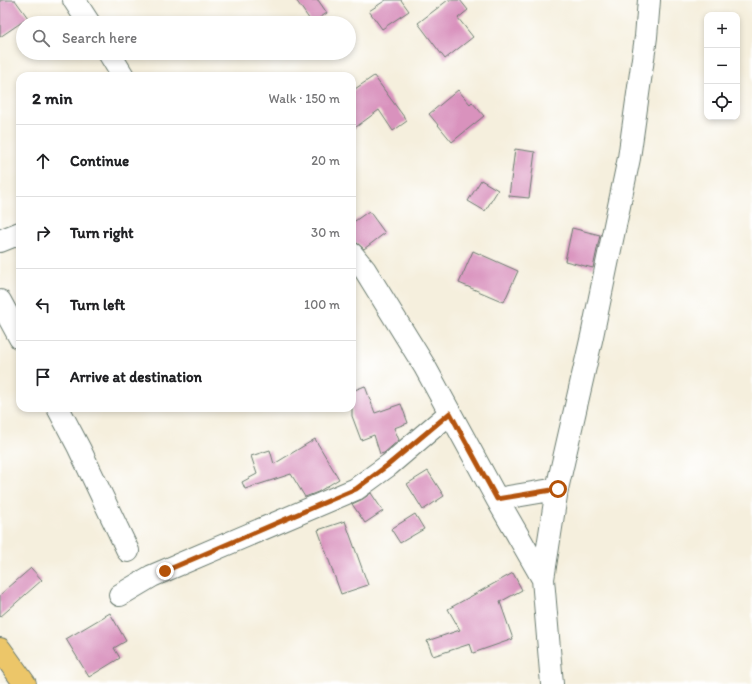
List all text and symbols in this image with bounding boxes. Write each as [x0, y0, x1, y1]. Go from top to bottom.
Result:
map controls [704, 12, 740, 120]
button: + [704, 12, 740, 48]
search box [16, 16, 356, 60]
icon: search [30, 27, 52, 49]
text: Search here [62, 29, 137, 47]
button: − [704, 48, 740, 84]
button: locate [704, 84, 740, 120]
text: 2 min [32, 88, 72, 108]
text: Walk · 150 m [269, 91, 340, 106]
icon: ahead [32, 150, 54, 172]
text: Continue [70, 152, 129, 170]
text: 20 m [311, 153, 340, 168]
icon: right [32, 222, 54, 244]
text: Turn right [70, 224, 134, 242]
text: 30 m [311, 225, 340, 240]
icon: left [32, 294, 54, 316]
text: Turn left [70, 296, 125, 314]
text: 100 m [304, 297, 340, 312]
icon: arrive [32, 366, 54, 388]
text: Arrive at destination [70, 368, 202, 386]
route start [549, 480, 567, 498]
route end [156, 562, 174, 580]

